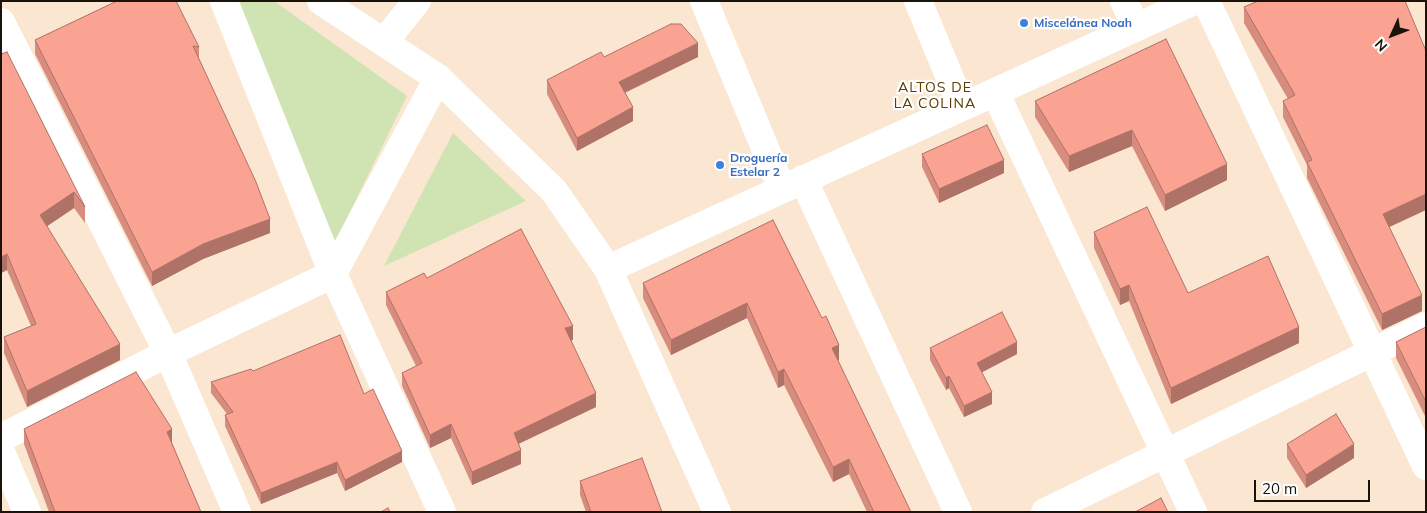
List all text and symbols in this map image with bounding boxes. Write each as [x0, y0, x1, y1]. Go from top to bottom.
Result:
north arrow [1367, 10, 1417, 60]
place label: Miscelánea Noah [1034, 16, 1132, 30]
marker: Miscelánea Noah [1018, 17, 1030, 29]
text: N [1371, 35, 1391, 55]
district label: ALTOS DE LA COLINA [893, 80, 977, 112]
place label: Droguería Estelar 2 [730, 151, 787, 179]
marker: Droguería Estelar 2 [714, 159, 726, 171]
scale bar [1257, 470, 1373, 502]
text: 20 m [1262, 479, 1297, 498]

